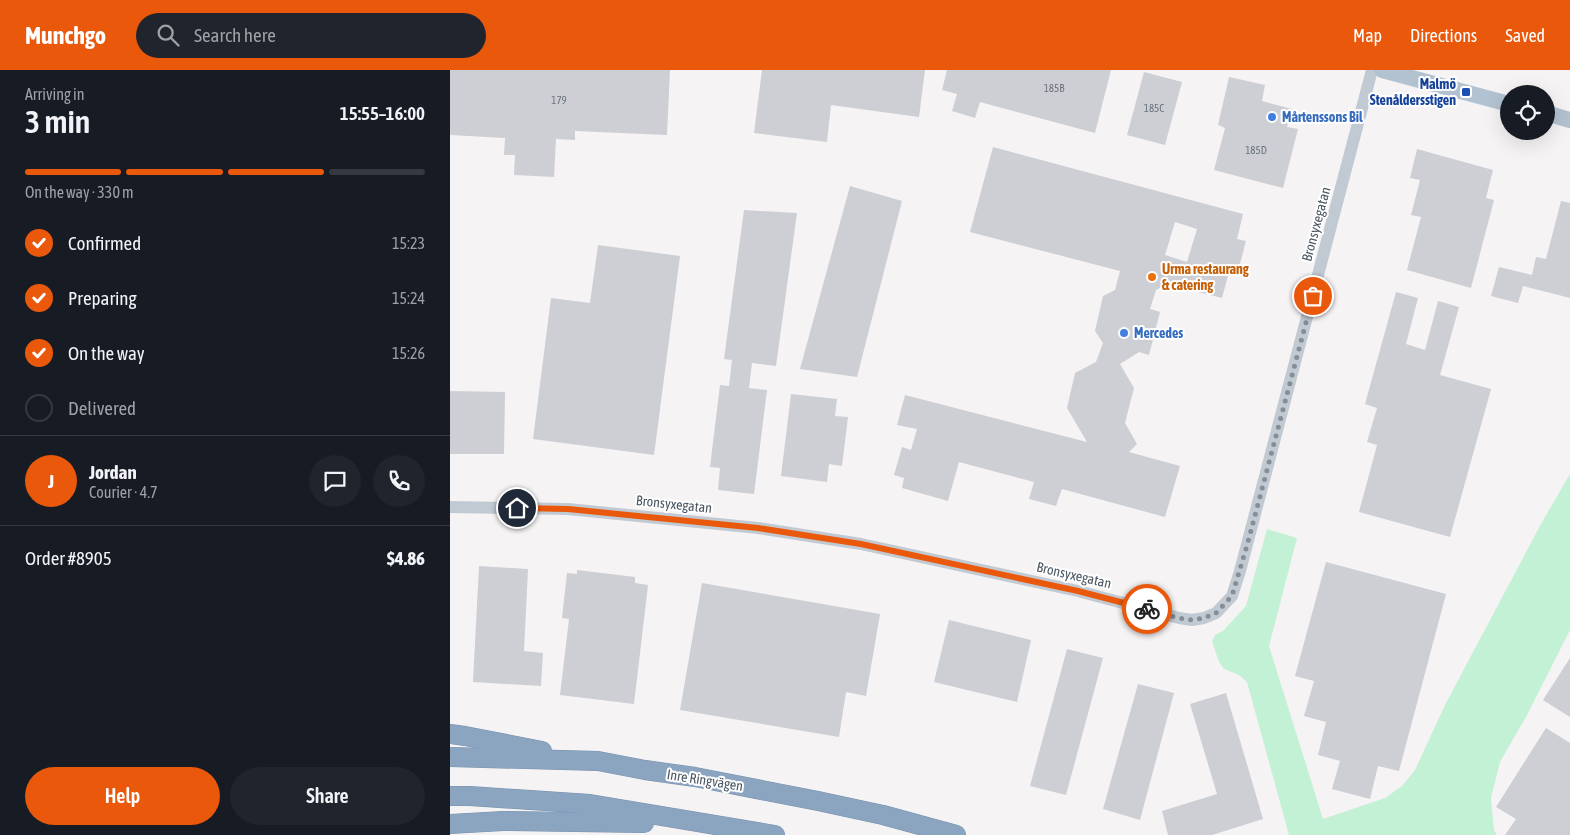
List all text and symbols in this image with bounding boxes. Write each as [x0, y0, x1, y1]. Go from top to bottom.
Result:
search box [136, 13, 486, 58]
icon: search [154, 21, 182, 49]
text: Munchgo [25, 22, 106, 49]
text: Search here [194, 24, 276, 46]
text: Map [1353, 25, 1382, 46]
text: Directions [1410, 25, 1477, 46]
text: Saved [1505, 25, 1545, 46]
place label: Malmö Stenåldersstigen [1370, 76, 1456, 108]
house number: 185B [1044, 82, 1065, 94]
text: Arriving in [25, 85, 85, 103]
map controls [1500, 85, 1555, 140]
button: locate [1500, 85, 1555, 140]
marker: Malmö Stenåldersstigen [1460, 86, 1472, 98]
house number: 179 [551, 94, 567, 106]
text: 15:55–16:00 [340, 102, 425, 124]
house number: 185C [1144, 102, 1164, 114]
text: 3 min [25, 103, 90, 140]
place label: Mårtenssons Bil [1282, 109, 1363, 125]
marker: Mårtenssons Bil [1266, 111, 1278, 123]
house number: 185D [1245, 144, 1267, 156]
text: On the way · 330 m [25, 183, 134, 201]
street label: Bronsyxegatan [1298, 185, 1334, 263]
icon: check [25, 229, 53, 257]
text: Confirmed [68, 232, 141, 254]
text: 15:23 [392, 234, 425, 252]
place label: Urma restaurang & catering [1162, 261, 1250, 293]
marker: Urma restaurang & catering [1146, 271, 1158, 283]
pin [1292, 275, 1334, 317]
icon: bag [1299, 282, 1327, 310]
icon: check [25, 284, 53, 312]
text: Preparing [68, 287, 137, 309]
text: 15:24 [392, 289, 425, 307]
place label: Mercedes [1134, 325, 1183, 341]
marker: Mercedes [1118, 327, 1130, 339]
icon: check [25, 339, 53, 367]
text: On the way [68, 342, 145, 364]
text: 15:26 [392, 344, 425, 362]
text: Delivered [68, 397, 136, 419]
button: chat [309, 455, 361, 507]
button: phone [373, 455, 425, 507]
text: Jordan [89, 461, 137, 483]
text: J [48, 470, 54, 492]
text: Courier · 4.7 [89, 483, 158, 501]
pin [496, 487, 538, 529]
street label: Bronsyxegatan [635, 492, 713, 516]
icon: home [503, 494, 531, 522]
text: Order #8905 [25, 547, 112, 569]
text: $4.86 [387, 547, 425, 569]
street label: Bronsyxegatan [1035, 559, 1113, 591]
courier [1122, 584, 1172, 634]
icon: bike [1133, 595, 1161, 623]
street label: Inre Ringvägen [666, 766, 744, 794]
button: Help [25, 767, 220, 825]
button: Share [230, 767, 425, 825]

